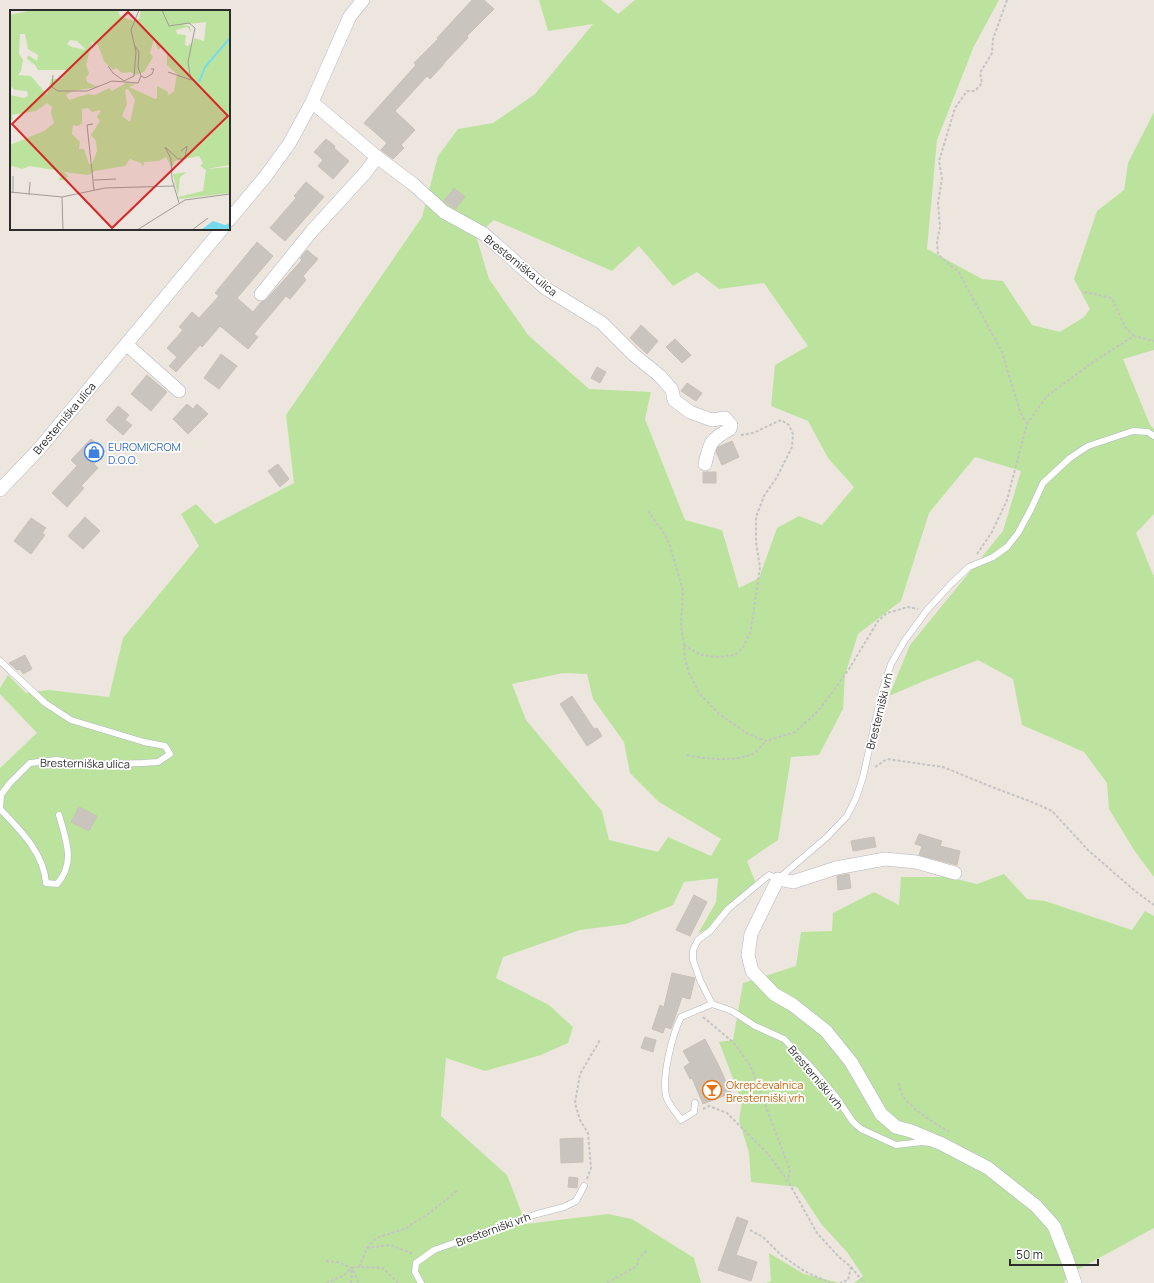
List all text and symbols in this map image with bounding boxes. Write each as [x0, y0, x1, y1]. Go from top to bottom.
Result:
inset map [10, 10, 230, 230]
street label: Bresterniška ulica [481, 231, 561, 299]
street label: Bresterniška ulica [29, 379, 99, 457]
place label: EUROMICROM D.O.O. [108, 439, 181, 467]
shop icon: EUROMICROM D.O.O. [83, 441, 105, 463]
street label: Bresterniški vrh [862, 671, 896, 751]
street label: Bresterniška ulica [40, 755, 130, 771]
street label: Bresterniški vrh [785, 1042, 847, 1112]
place label: Okrepčevalnica Bresterniški vrh [726, 1077, 805, 1105]
bar icon: Okrepčevalnica Bresterniški vrh [701, 1079, 723, 1101]
street label: Bresterniški vrh [454, 1209, 532, 1249]
scale bar [1010, 1241, 1098, 1267]
text: 50 m [1016, 1246, 1043, 1263]

